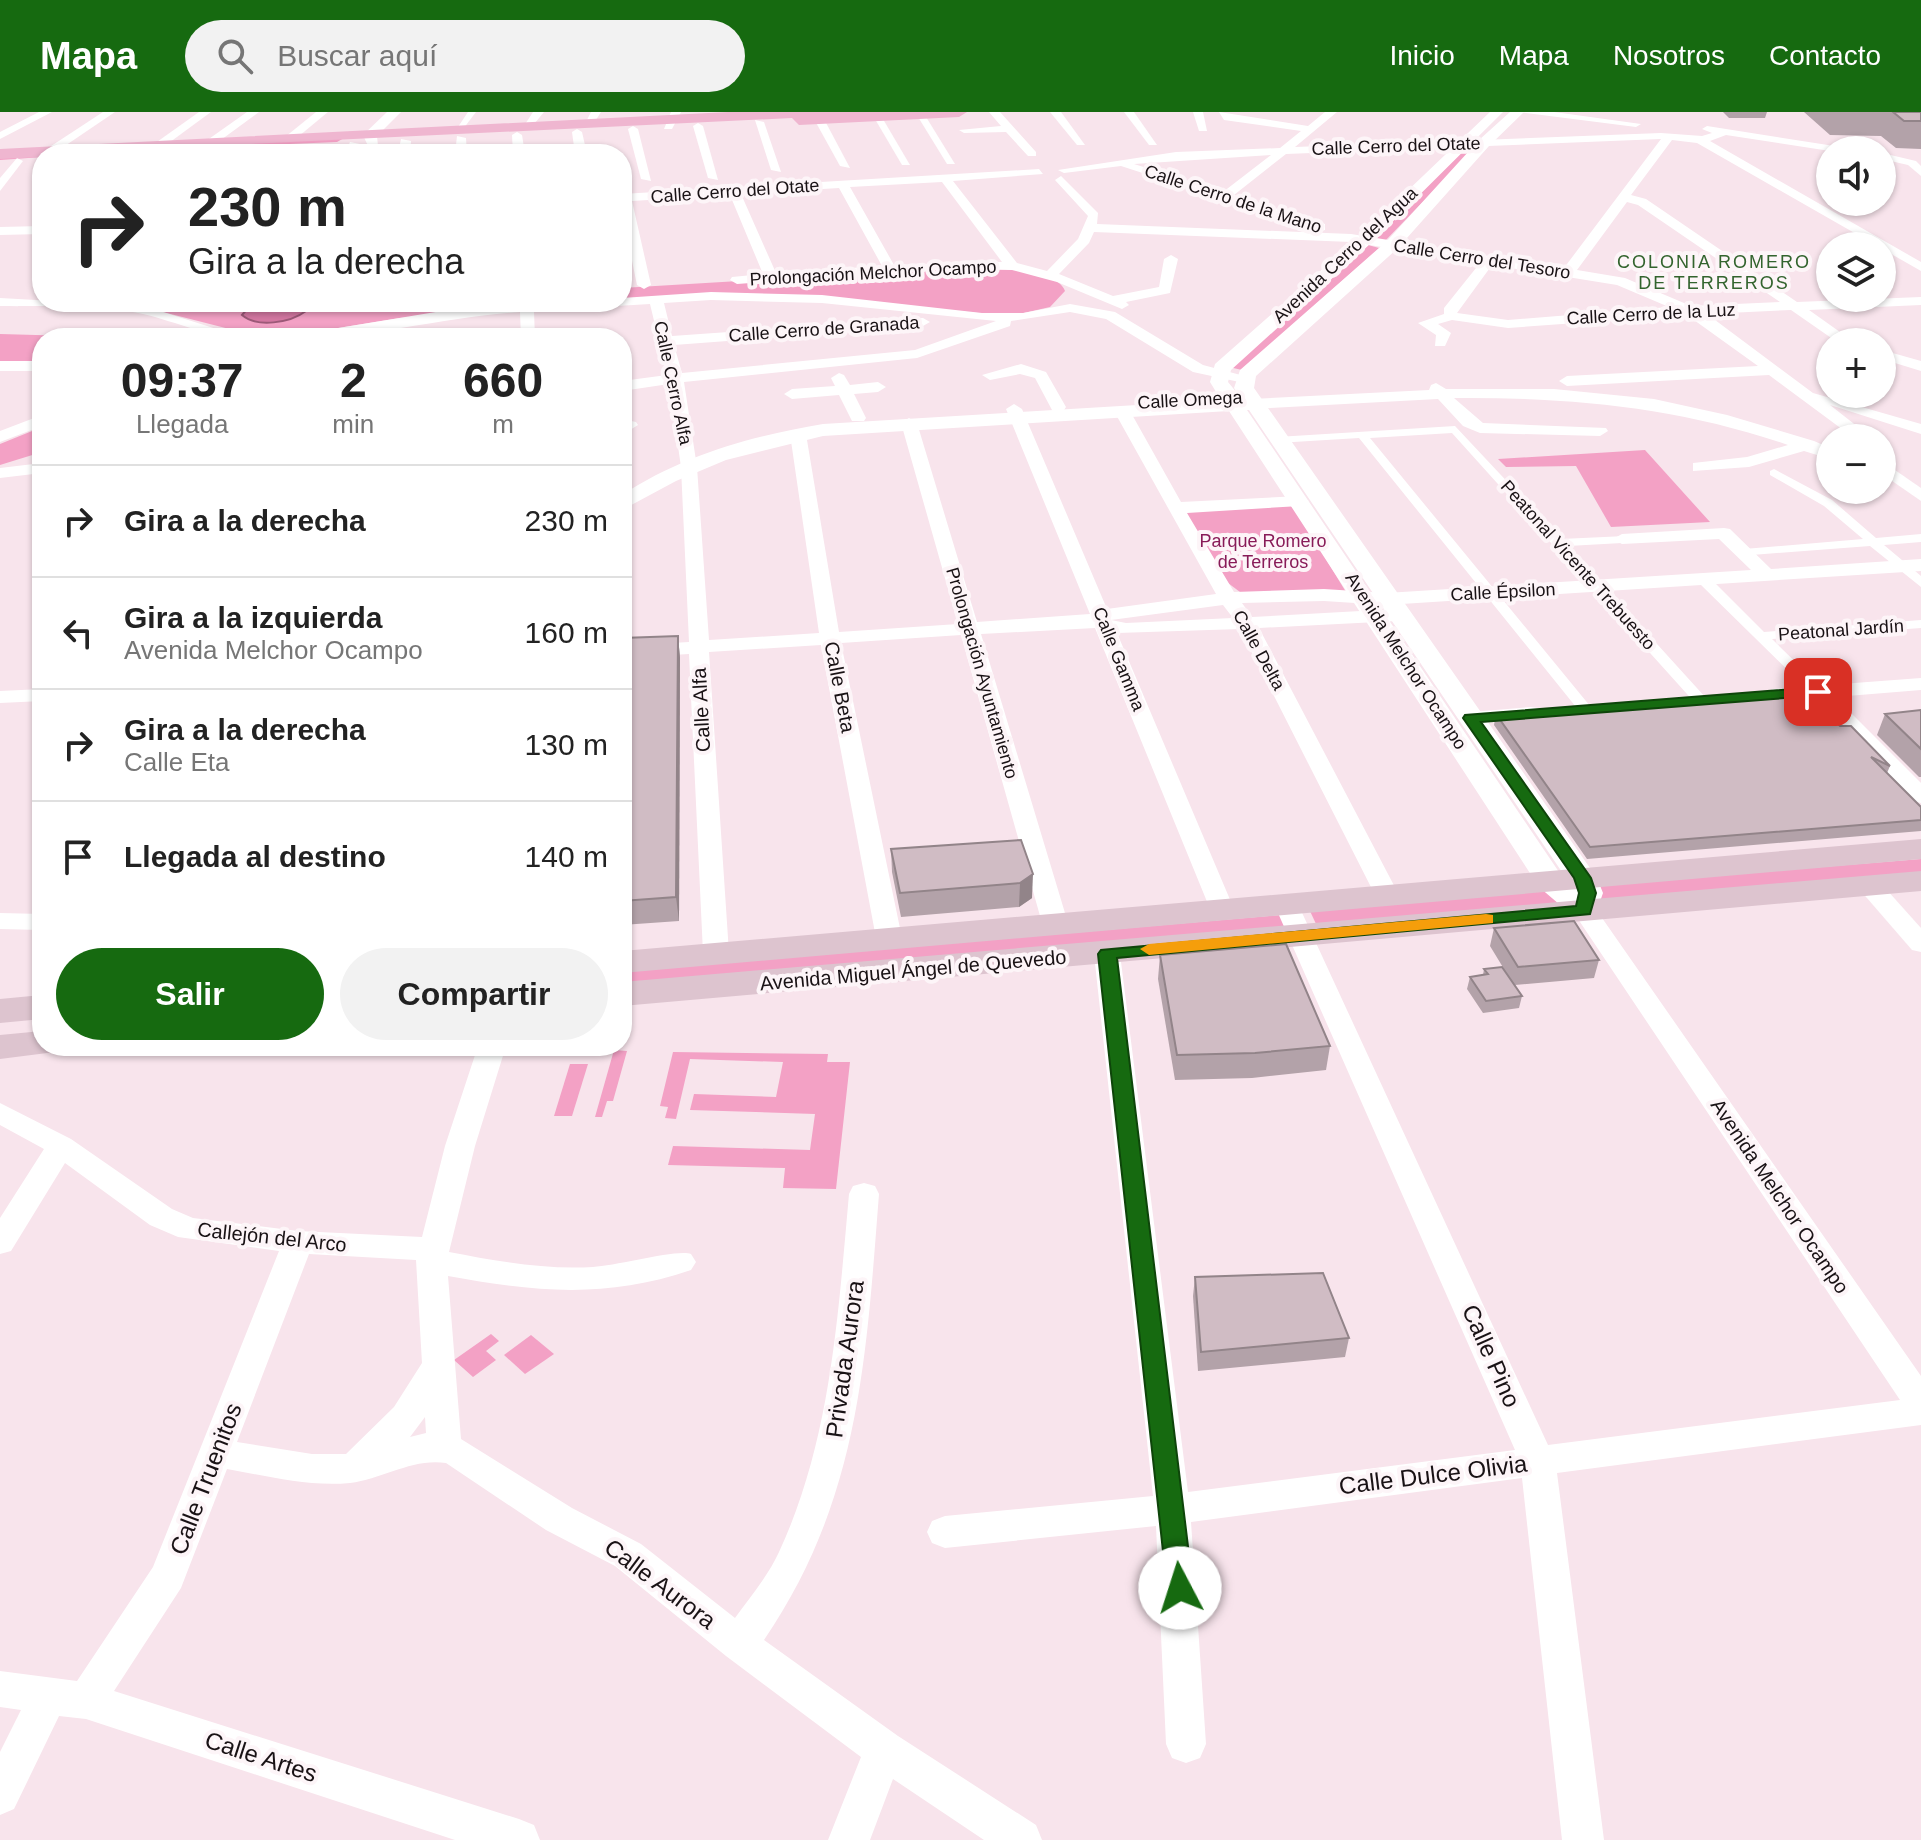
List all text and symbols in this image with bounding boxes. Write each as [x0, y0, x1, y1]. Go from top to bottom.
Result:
search box [185, 20, 745, 92]
icon: search [213, 34, 257, 78]
text: Mapa [40, 35, 137, 77]
text: Buscar aquí [277, 39, 437, 72]
text: Inicio [1389, 40, 1455, 71]
text: Mapa [1499, 40, 1569, 71]
text: Nosotros [1613, 40, 1725, 71]
text: Contacto [1769, 40, 1881, 71]
street label: Calle Cerro del Otate [1311, 133, 1481, 159]
map controls [1816, 136, 1896, 504]
button: sound [1816, 136, 1896, 216]
street label: Calle Cerro de la Mano [1142, 161, 1324, 237]
text: 230 m [188, 175, 347, 238]
street label: Calle Cerro del Otate [650, 175, 820, 207]
icon: right [56, 176, 160, 280]
street label: Avenida Cerro del Agua [1269, 182, 1422, 327]
button: layers [1816, 232, 1896, 312]
street label: Calle Cerro del Tesoro [1392, 235, 1572, 283]
text: Gira a la derecha [188, 241, 464, 282]
district label: COLONIA ROMERO DE TERREROS [1617, 252, 1811, 293]
street label: Prolongación Melchor Ocampo [749, 257, 997, 289]
street label: Calle Cerro de la Luz [1566, 300, 1736, 328]
street label: Calle Cerro de Granada [728, 312, 921, 346]
street label: Calle Cerro Alfa [650, 319, 696, 448]
button: + [1816, 328, 1896, 408]
text: 09:37 [121, 354, 244, 407]
text: 2 [340, 354, 367, 407]
text: 660 [463, 354, 543, 407]
street label: Calle Omega [1137, 387, 1244, 413]
text: Llegada [136, 409, 228, 439]
text: min [332, 409, 374, 439]
text: m [492, 409, 514, 439]
button: − [1816, 424, 1896, 504]
street label: Peatonal Vicente Trebuesto [1497, 476, 1659, 654]
icon: right [56, 499, 100, 543]
text: Gira a la derecha [124, 504, 366, 537]
text: 230 m [525, 504, 608, 537]
park label: Parque Romero de Terreros [1199, 531, 1327, 572]
street label: Prolongación Ayuntamiento [942, 565, 1022, 781]
street label: Avenida Melchor Ocampo [1341, 569, 1471, 753]
street label: Calle Épsilon [1450, 579, 1556, 605]
text: Gira a la izquierda [124, 601, 382, 634]
street label: Calle Gamma [1089, 604, 1149, 715]
street label: Calle Delta [1229, 607, 1290, 694]
icon: left [56, 611, 100, 655]
text: 160 m [525, 616, 608, 649]
street label: Peatonal Jardín [1777, 616, 1905, 644]
text: Avenida Melchor Ocampo [124, 635, 423, 665]
street label: Calle Beta [820, 640, 860, 735]
pin [1784, 658, 1852, 726]
street label: Calle Alfa [688, 666, 714, 753]
icon: arrive [1796, 670, 1840, 714]
text: Gira a la derecha [124, 713, 366, 746]
icon: right [56, 723, 100, 767]
text: 130 m [525, 728, 608, 761]
text: Calle Eta [124, 747, 230, 777]
icon: arrive [56, 835, 100, 879]
text: Llegada al destino [124, 840, 386, 873]
text: 140 m [525, 840, 608, 873]
street label: Avenida Miguel Ángel de Quevedo [759, 946, 1067, 994]
button: Salir [56, 948, 324, 1040]
button: Compartir [340, 948, 608, 1040]
street label: Avenida Melchor Ocampo [1707, 1095, 1853, 1297]
street label: Callejón del Arco [196, 1218, 348, 1256]
street label: Privada Aurora [820, 1278, 869, 1439]
street label: Calle Pino [1457, 1300, 1526, 1411]
street label: Calle Truenitos [164, 1399, 247, 1558]
street label: Calle Dulce Olivia [1337, 1449, 1529, 1499]
street label: Calle Aurora [599, 1533, 722, 1635]
position arrow [1138, 1546, 1222, 1630]
street label: Calle Artes [202, 1726, 321, 1787]

